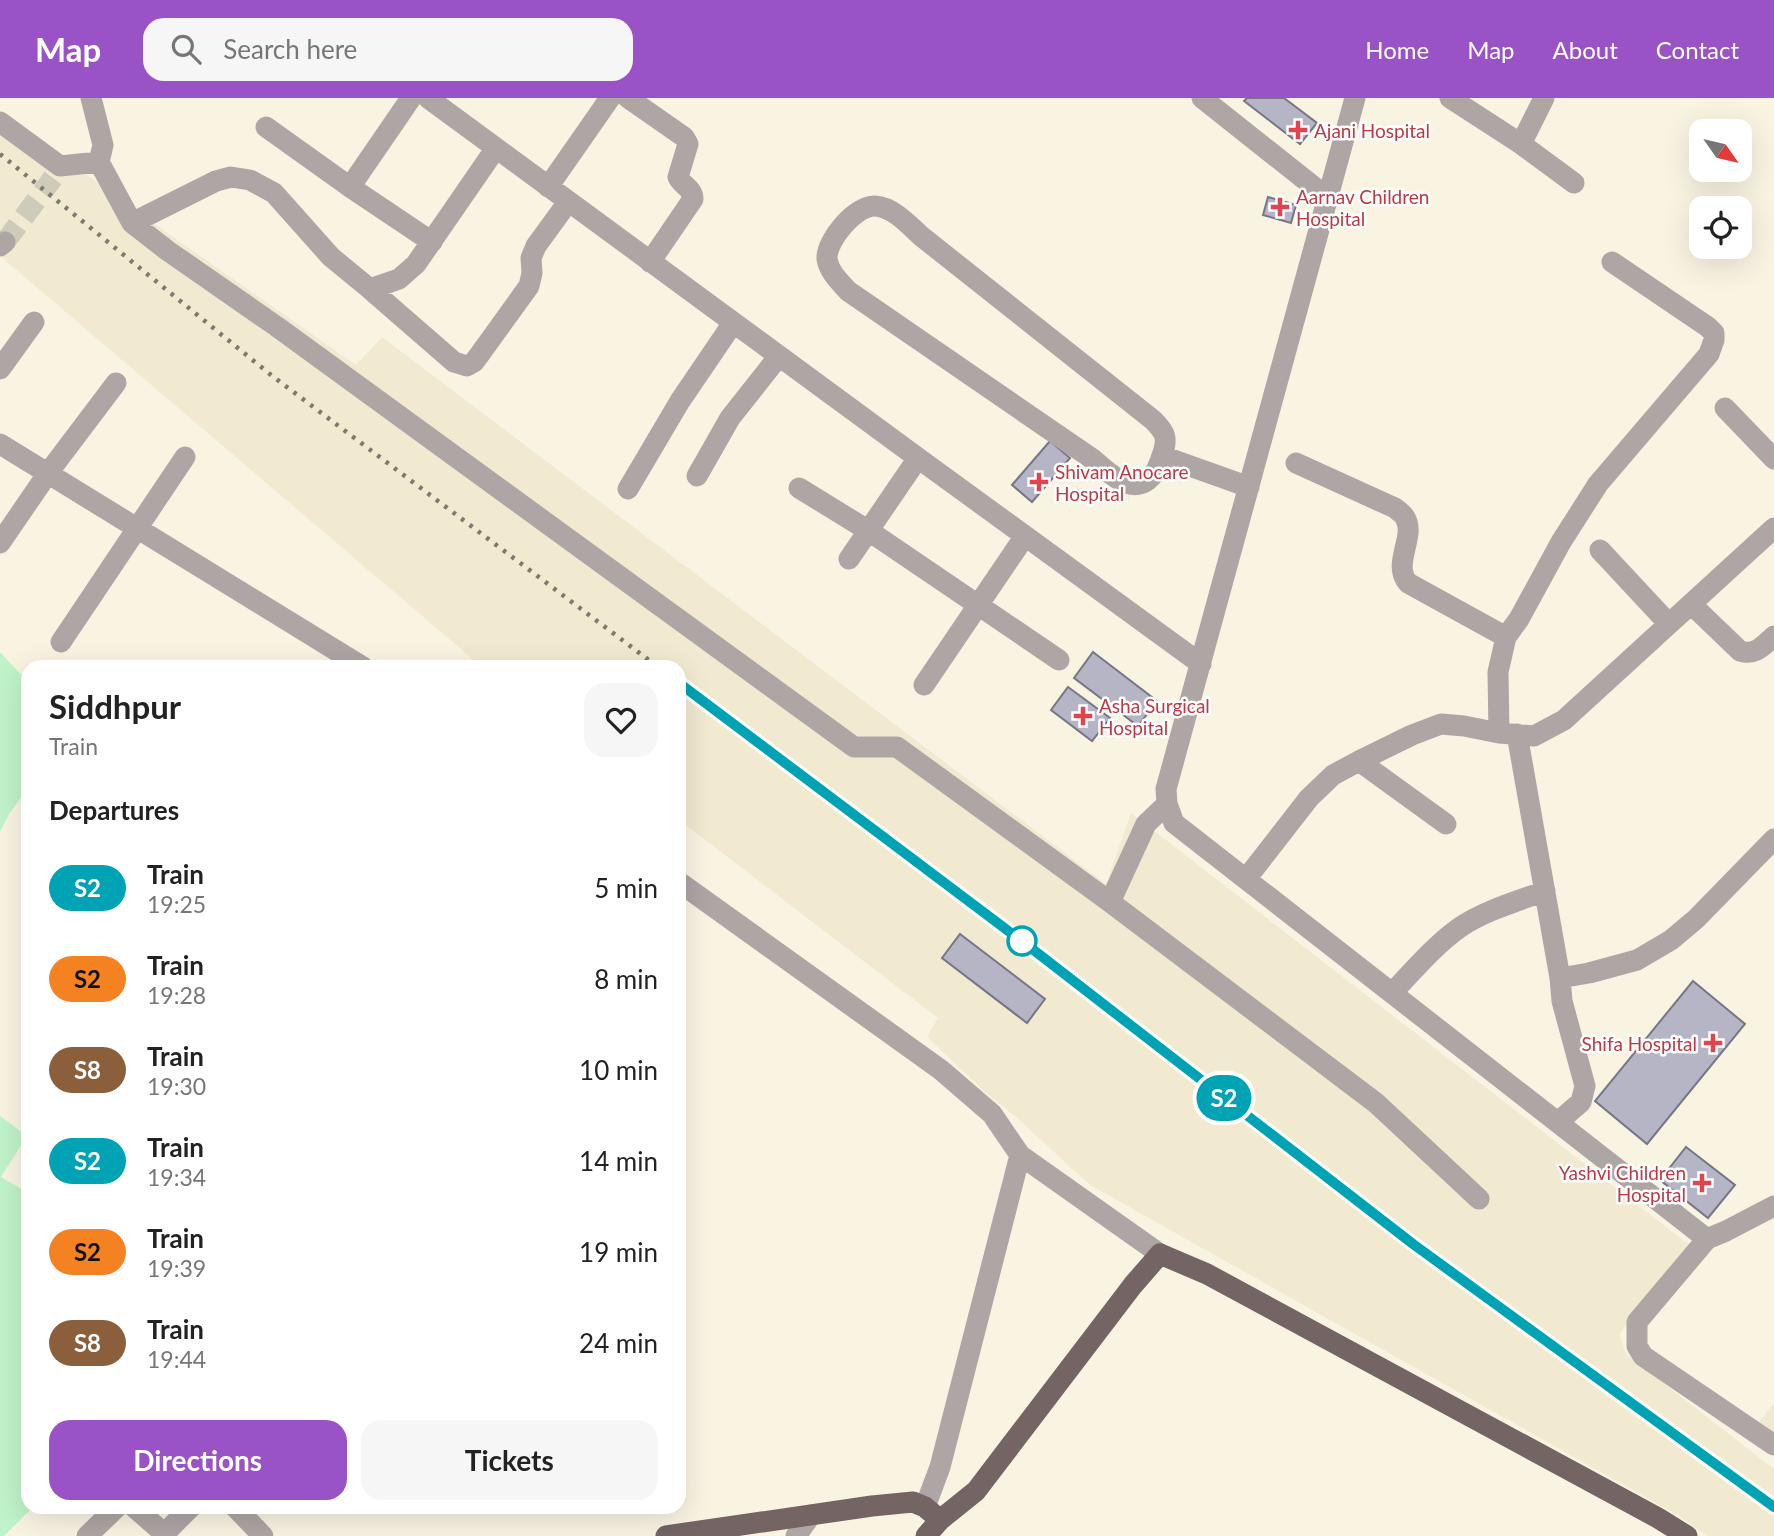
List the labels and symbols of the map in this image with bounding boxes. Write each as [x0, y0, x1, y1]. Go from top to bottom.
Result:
place label: Ajani Hospital [1314, 119, 1430, 142]
north arrow [1689, 119, 1752, 182]
marker: Ajani Hospital [1288, 120, 1308, 140]
place label: Aarnav Children Hospital [1296, 185, 1429, 230]
marker: Aarnav Children Hospital [1270, 197, 1290, 217]
place label: Shivam Anocare Hospital [1055, 460, 1188, 505]
marker: Shivam Anocare Hospital [1029, 472, 1049, 492]
place label: Asha Surgical Hospital [1099, 694, 1210, 739]
marker: Asha Surgical Hospital [1073, 706, 1093, 726]
unlabelled marker [1007, 926, 1037, 956]
place label: Shifa Hospital [1582, 1032, 1697, 1055]
marker: Shifa Hospital [1703, 1033, 1723, 1053]
line badge: S2 [1192, 1075, 1256, 1121]
place label: Yashvi Children Hospital [1559, 1161, 1686, 1206]
marker: Yashvi Children Hospital [1692, 1173, 1712, 1193]

